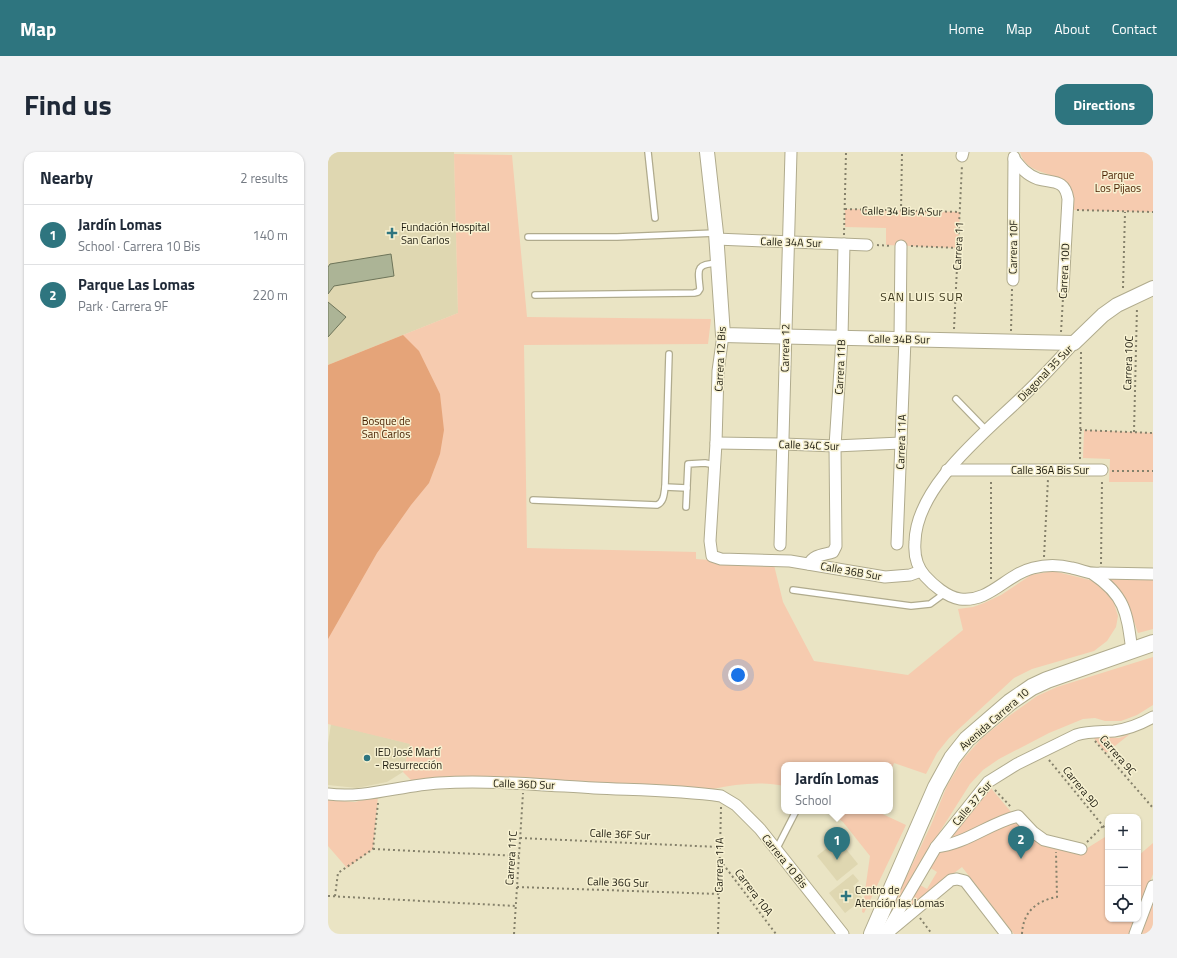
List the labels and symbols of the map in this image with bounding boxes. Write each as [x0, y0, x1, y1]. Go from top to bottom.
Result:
park label: Parque Los Pijaos [1095, 167, 1141, 196]
street label: Calle 34 Bis A Sur [862, 202, 943, 220]
place label: Fundación Hospital San Carlos [401, 219, 489, 248]
street label: Carrera 10F [1005, 219, 1021, 274]
street label: Carrera 11 [949, 221, 967, 271]
marker: Fundación Hospital San Carlos [386, 227, 398, 239]
street label: Calle 34A Sur [760, 233, 822, 251]
street label: Carrera 10D [1055, 243, 1073, 299]
district label: SAN LUIS SUR [880, 287, 964, 306]
street label: Carrera 12 [777, 324, 793, 372]
street label: Carrera 12 Bis [710, 326, 730, 392]
street label: Calle 34B Sur [868, 330, 930, 348]
street label: Carrera 10C [1119, 335, 1137, 391]
street label: Carrera 11B [831, 339, 849, 395]
street label: Diagonal 35 Sur [1014, 341, 1076, 405]
park label: Bosque de San Carlos [362, 413, 411, 442]
street label: Carrera 11A [892, 414, 910, 470]
street label: Calle 34C Sur [778, 436, 840, 454]
street label: Calle 36A Bis Sur [1011, 462, 1089, 478]
street label: Calle 36B Sur [819, 558, 883, 584]
your location [728, 665, 748, 685]
street label: Avenida Carrera 10 [956, 684, 1032, 754]
street label: Carrera 9C [1096, 731, 1140, 779]
place label: IED José Martí - Resurrección [375, 744, 442, 773]
marker: IED José Martí - Resurrección [362, 753, 372, 763]
street label: Carrera 9D [1059, 763, 1103, 811]
street label: Calle 36D Sur [493, 775, 555, 793]
street label: Calle 37 Sur [948, 777, 996, 829]
street label: Calle 36F Sur [589, 824, 651, 844]
pin: 2 [1008, 826, 1034, 859]
pin: 1 [824, 827, 850, 860]
street label: Carrera 11C [501, 830, 521, 886]
street label: Carrera 10 Bis [758, 831, 812, 891]
street label: Carrera 11A [711, 837, 727, 893]
street label: Carrera 10A [731, 865, 777, 919]
street label: Calle 36G Sur [587, 873, 649, 891]
place label: Centro de Atención las Lomas [855, 882, 944, 911]
marker: Centro de Atención las Lomas [840, 890, 852, 902]

